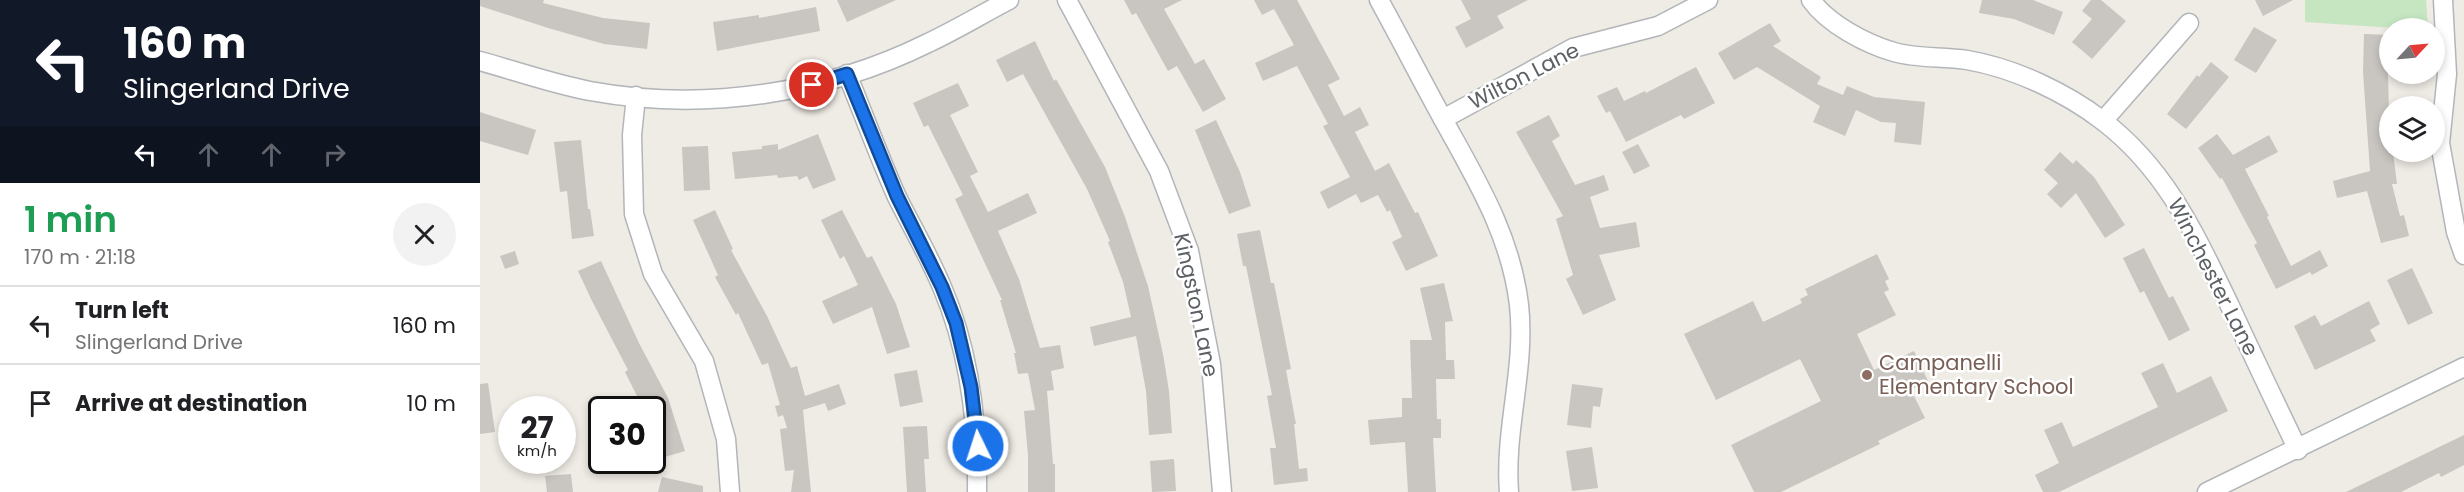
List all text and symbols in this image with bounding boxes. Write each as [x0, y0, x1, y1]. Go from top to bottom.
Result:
text: 160 m [123, 14, 246, 73]
north arrow [2379, 18, 2445, 84]
map controls [2379, 18, 2445, 162]
icon: left [24, 24, 102, 102]
street label: Wilton Lane [1463, 35, 1584, 116]
pin [786, 59, 837, 110]
icon: arrive [795, 68, 828, 101]
text: Slingerland Drive [123, 70, 350, 107]
button: layers [2379, 96, 2445, 162]
icon: left [129, 138, 162, 171]
icon: ahead [192, 138, 225, 171]
icon: ahead [255, 138, 288, 171]
icon: right [318, 138, 351, 171]
street label: Winchester Lane [2161, 193, 2266, 360]
text: 1 min [24, 194, 117, 245]
button: close [393, 203, 456, 266]
street label: Kingston Lane [1167, 230, 1226, 379]
text: 170 m · 21:18 [24, 243, 136, 271]
text: Turn left [75, 295, 169, 326]
icon: left [24, 309, 57, 342]
text: 160 m [393, 310, 456, 341]
text: Slingerland Drive [75, 328, 243, 356]
place label: Campanelli Elementary School [1879, 348, 2074, 401]
marker: Campanelli Elementary School [1860, 368, 1874, 382]
icon: arrive [24, 387, 57, 420]
text: Arrive at destination [75, 388, 307, 419]
text: 10 m [407, 388, 456, 419]
speed limit sign: 30 [588, 396, 666, 474]
text: 27 [520, 406, 554, 449]
position arrow [946, 414, 1010, 478]
text: km/h [517, 440, 557, 461]

